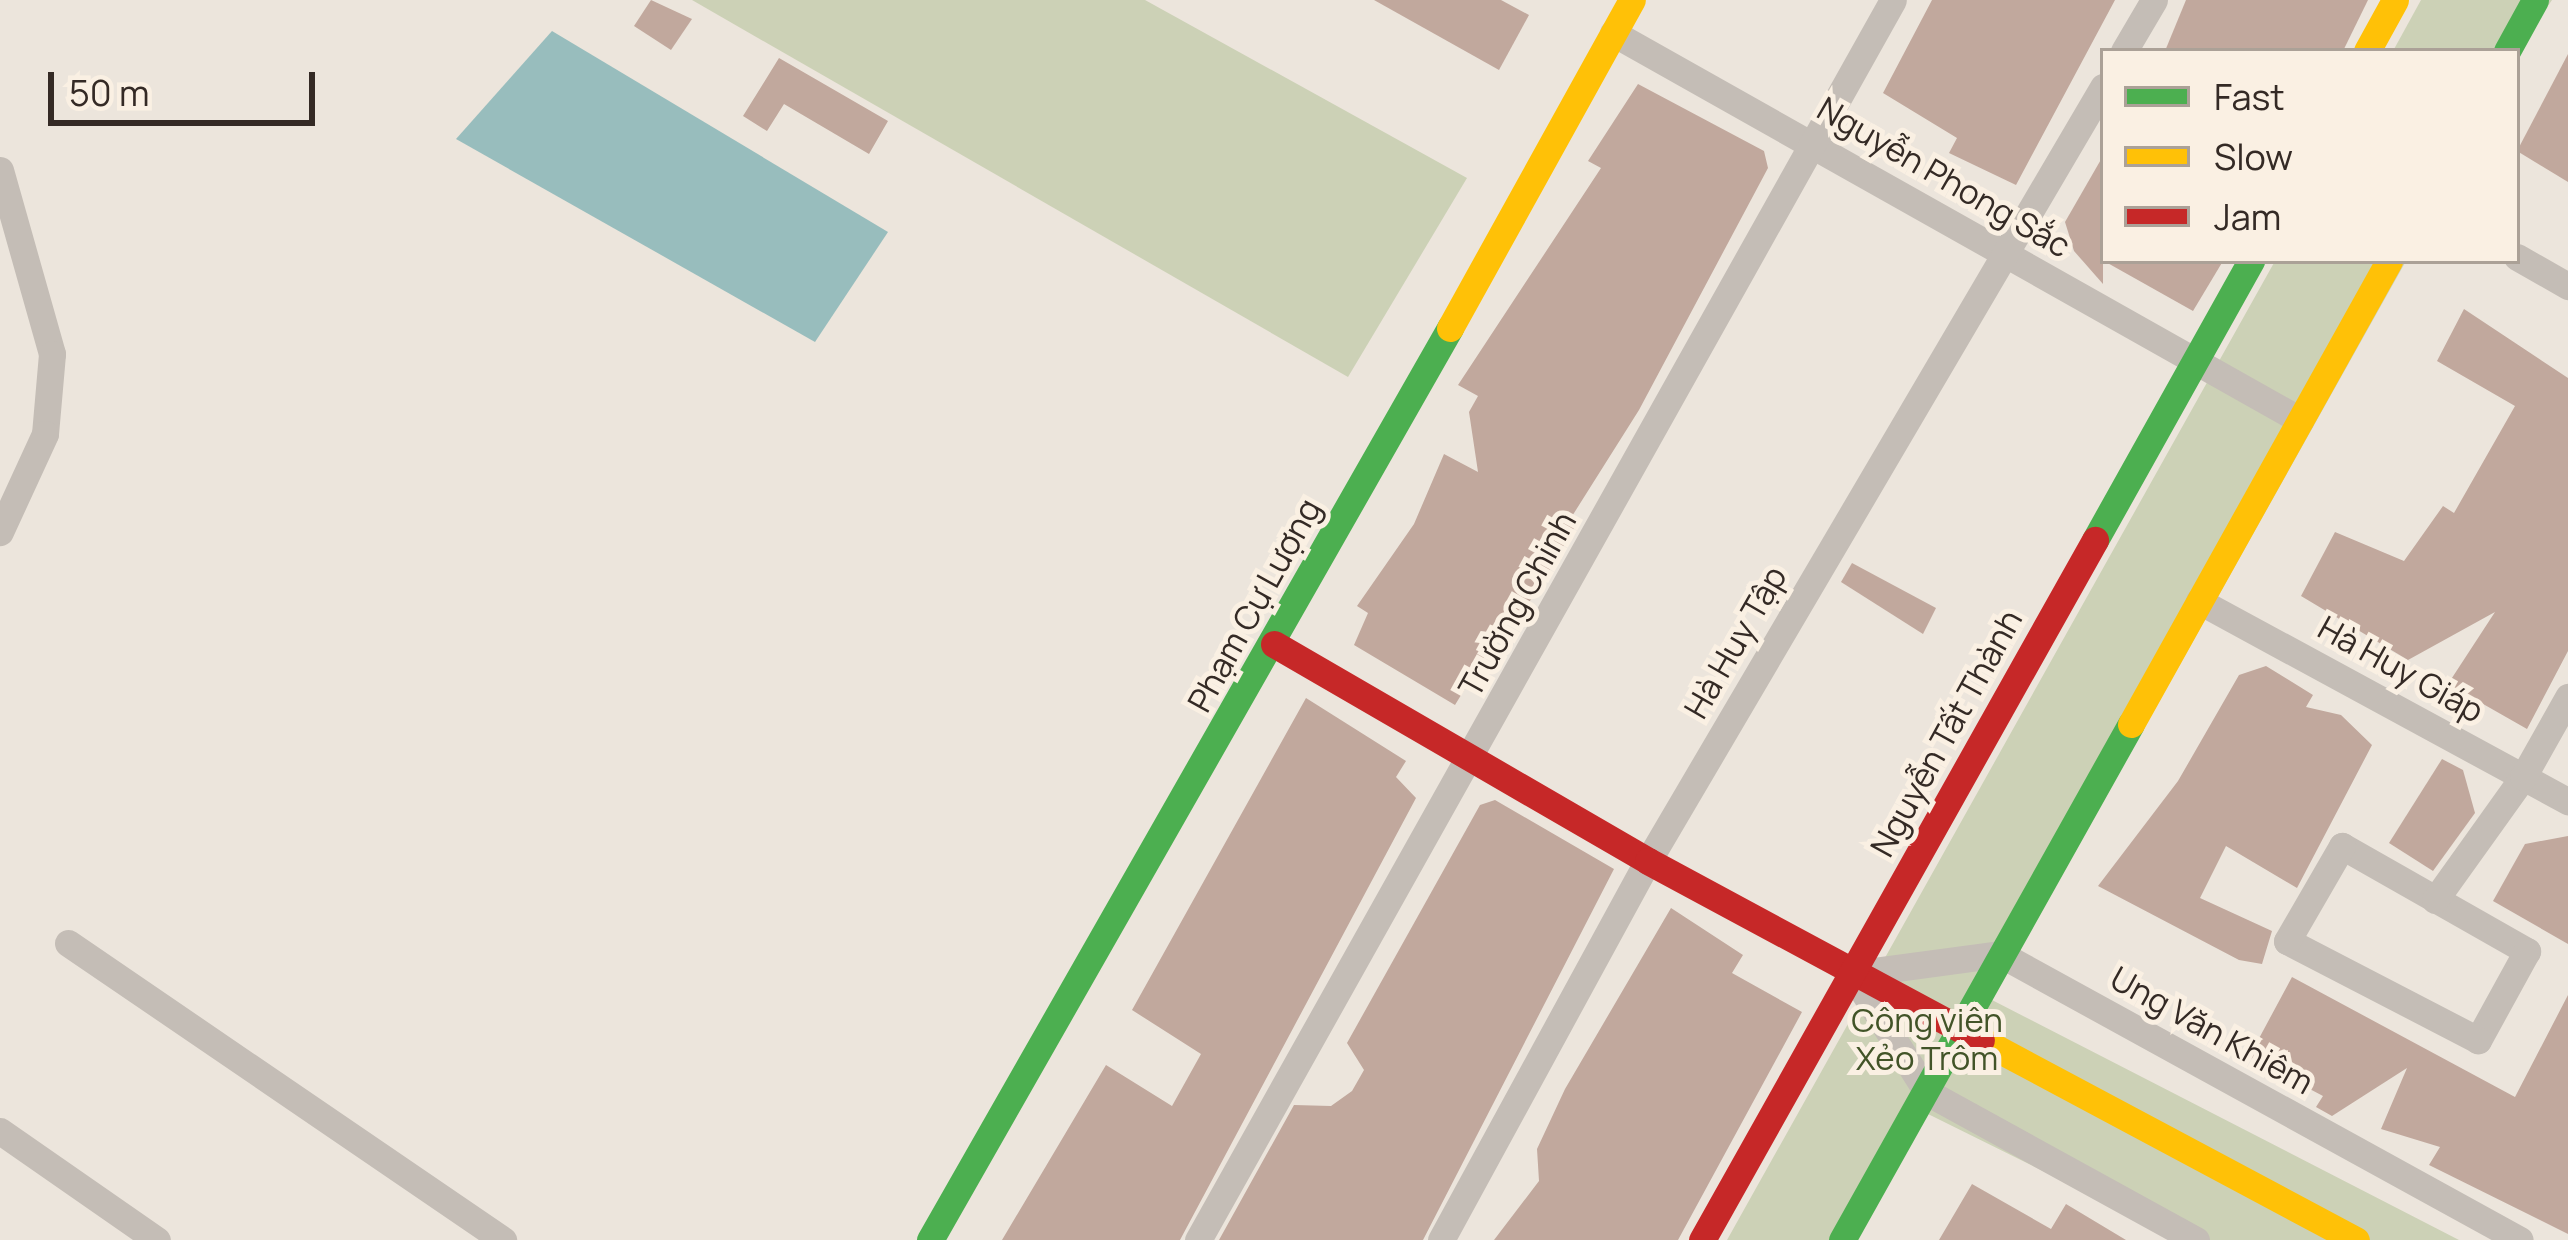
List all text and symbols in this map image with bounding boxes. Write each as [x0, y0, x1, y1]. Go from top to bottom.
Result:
scale bar [54, 48, 321, 122]
legend [2100, 48, 2520, 264]
text: 50 m [69, 68, 149, 117]
text: Fast [2214, 72, 2285, 121]
street label: Nguyễn Phong Sắc [1811, 89, 2077, 265]
text: Slow [2214, 132, 2293, 181]
text: Jam [2214, 192, 2281, 241]
street label: Phạm Cự Lượng [1179, 492, 1329, 718]
street label: Trường Chinh [1450, 505, 1584, 703]
street label: Hà Huy Tập [1676, 559, 1794, 725]
street label: Nguyễn Tất Thành [1862, 603, 2030, 863]
street label: Hà Huy Giáp [2312, 607, 2490, 731]
street label: Ung Văn Khiêm [2104, 958, 2320, 1102]
park label: Công viên Xẻo Trôm [1851, 1000, 2003, 1078]

